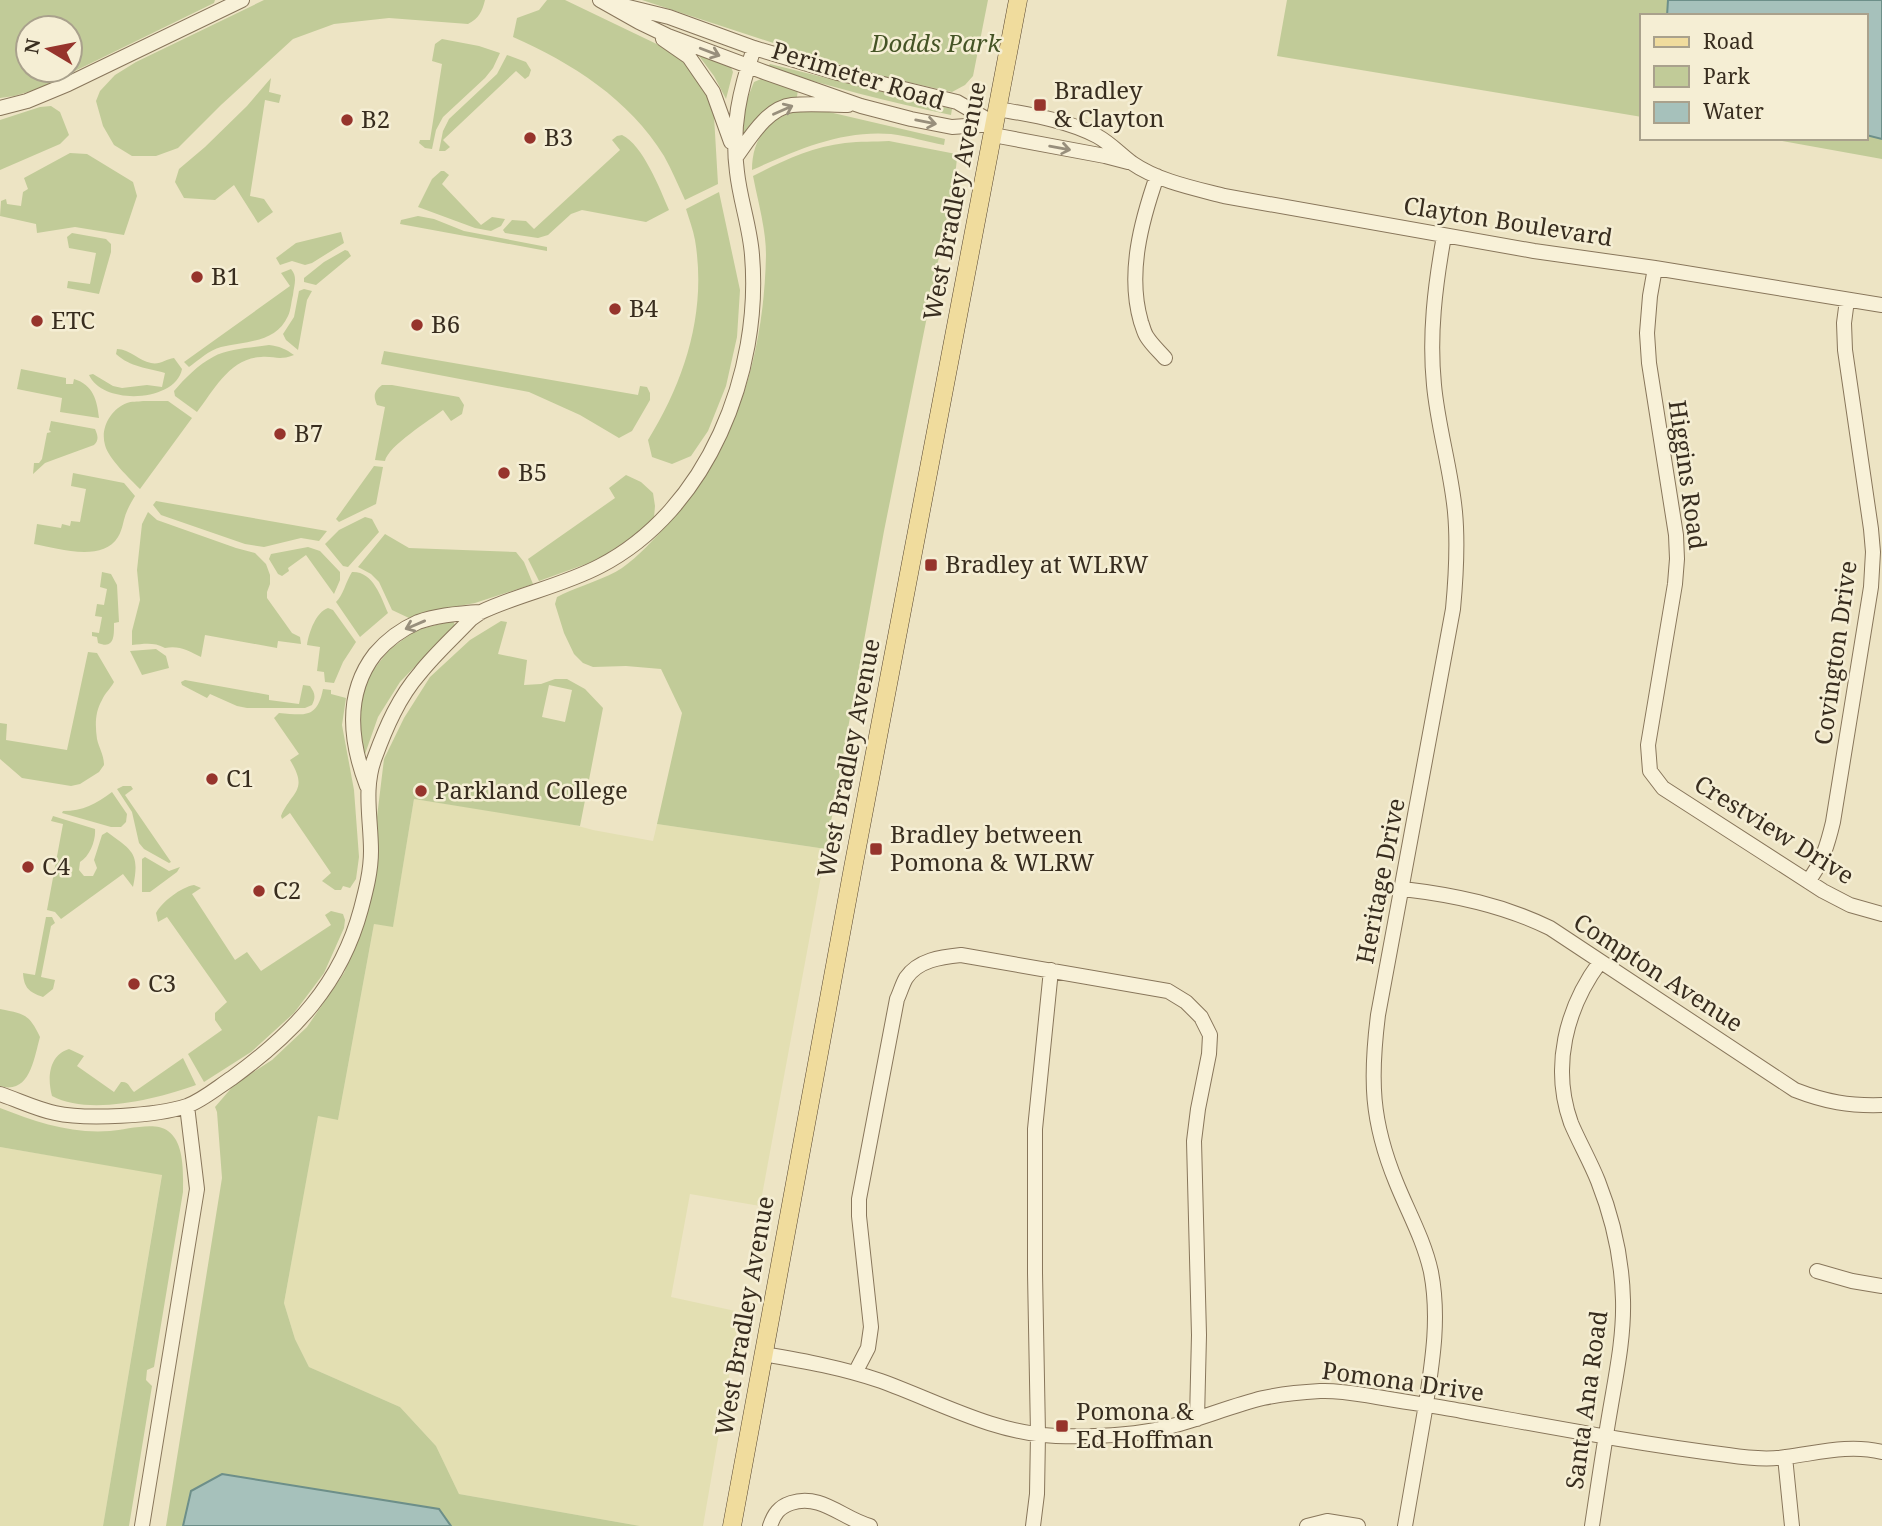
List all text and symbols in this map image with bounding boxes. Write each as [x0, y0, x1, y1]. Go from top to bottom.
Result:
north arrow [14, 14, 84, 84]
legend [1640, 14, 1868, 140]
park label: Dodds Park [870, 26, 1002, 59]
text: Road [1703, 27, 1754, 55]
street label: Perimeter Road [768, 33, 949, 117]
text: N [18, 36, 46, 56]
one-way arrow [699, 46, 721, 59]
text: Park [1703, 62, 1750, 90]
place label: Bradley & Clayton [1054, 73, 1165, 134]
street label: West Bradley Avenue [914, 78, 993, 323]
marker: Bradley & Clayton [1032, 97, 1048, 113]
text: Water [1703, 97, 1764, 125]
place label: B2 [361, 102, 390, 135]
one-way arrow [772, 103, 793, 116]
marker: B2 [339, 112, 355, 128]
one-way arrow [914, 116, 937, 130]
place label: B3 [544, 120, 573, 153]
marker: B3 [522, 130, 538, 146]
one-way arrow [1048, 141, 1071, 155]
street label: Clayton Boulevard [1401, 188, 1615, 253]
place label: B1 [211, 259, 240, 292]
marker: B1 [189, 269, 205, 285]
place label: B4 [629, 291, 659, 324]
marker: B4 [607, 301, 623, 317]
place label: ETC [51, 303, 95, 336]
place label: B6 [431, 307, 460, 340]
marker: ETC [29, 313, 45, 329]
marker: B6 [409, 317, 425, 333]
street label: Higgins Road [1662, 398, 1715, 552]
place label: B7 [294, 416, 323, 449]
marker: B7 [272, 426, 288, 442]
place label: B5 [518, 455, 547, 488]
marker: B5 [496, 465, 512, 481]
place label: Bradley at WLRW [945, 547, 1148, 580]
marker: Bradley at WLRW [923, 557, 939, 573]
street label: Covington Drive [1805, 559, 1864, 747]
one-way arrow [405, 619, 426, 632]
street label: West Bradley Avenue [808, 635, 887, 880]
place label: C1 [226, 761, 254, 794]
street label: Crestview Drive [1689, 766, 1861, 891]
marker: C1 [204, 771, 220, 787]
place label: Parkland College [435, 773, 628, 806]
marker: Parkland College [413, 783, 429, 799]
street label: Heritage Drive [1347, 795, 1412, 966]
place label: Bradley between Pomona & WLRW [890, 817, 1094, 878]
marker: Bradley between Pomona & WLRW [868, 841, 884, 857]
place label: C4 [42, 849, 71, 882]
marker: C4 [20, 859, 36, 875]
place label: C2 [273, 873, 301, 906]
marker: C2 [251, 883, 267, 899]
street label: Compton Avenue [1568, 905, 1750, 1039]
place label: C3 [148, 966, 176, 999]
marker: C3 [126, 976, 142, 992]
street label: West Bradley Avenue [706, 1193, 781, 1438]
street label: Santa Ana Road [1557, 1308, 1614, 1491]
street label: Pomona Drive [1320, 1353, 1486, 1408]
place label: Pomona & Ed Hoffman [1076, 1394, 1213, 1455]
marker: Pomona & Ed Hoffman [1054, 1418, 1070, 1434]

